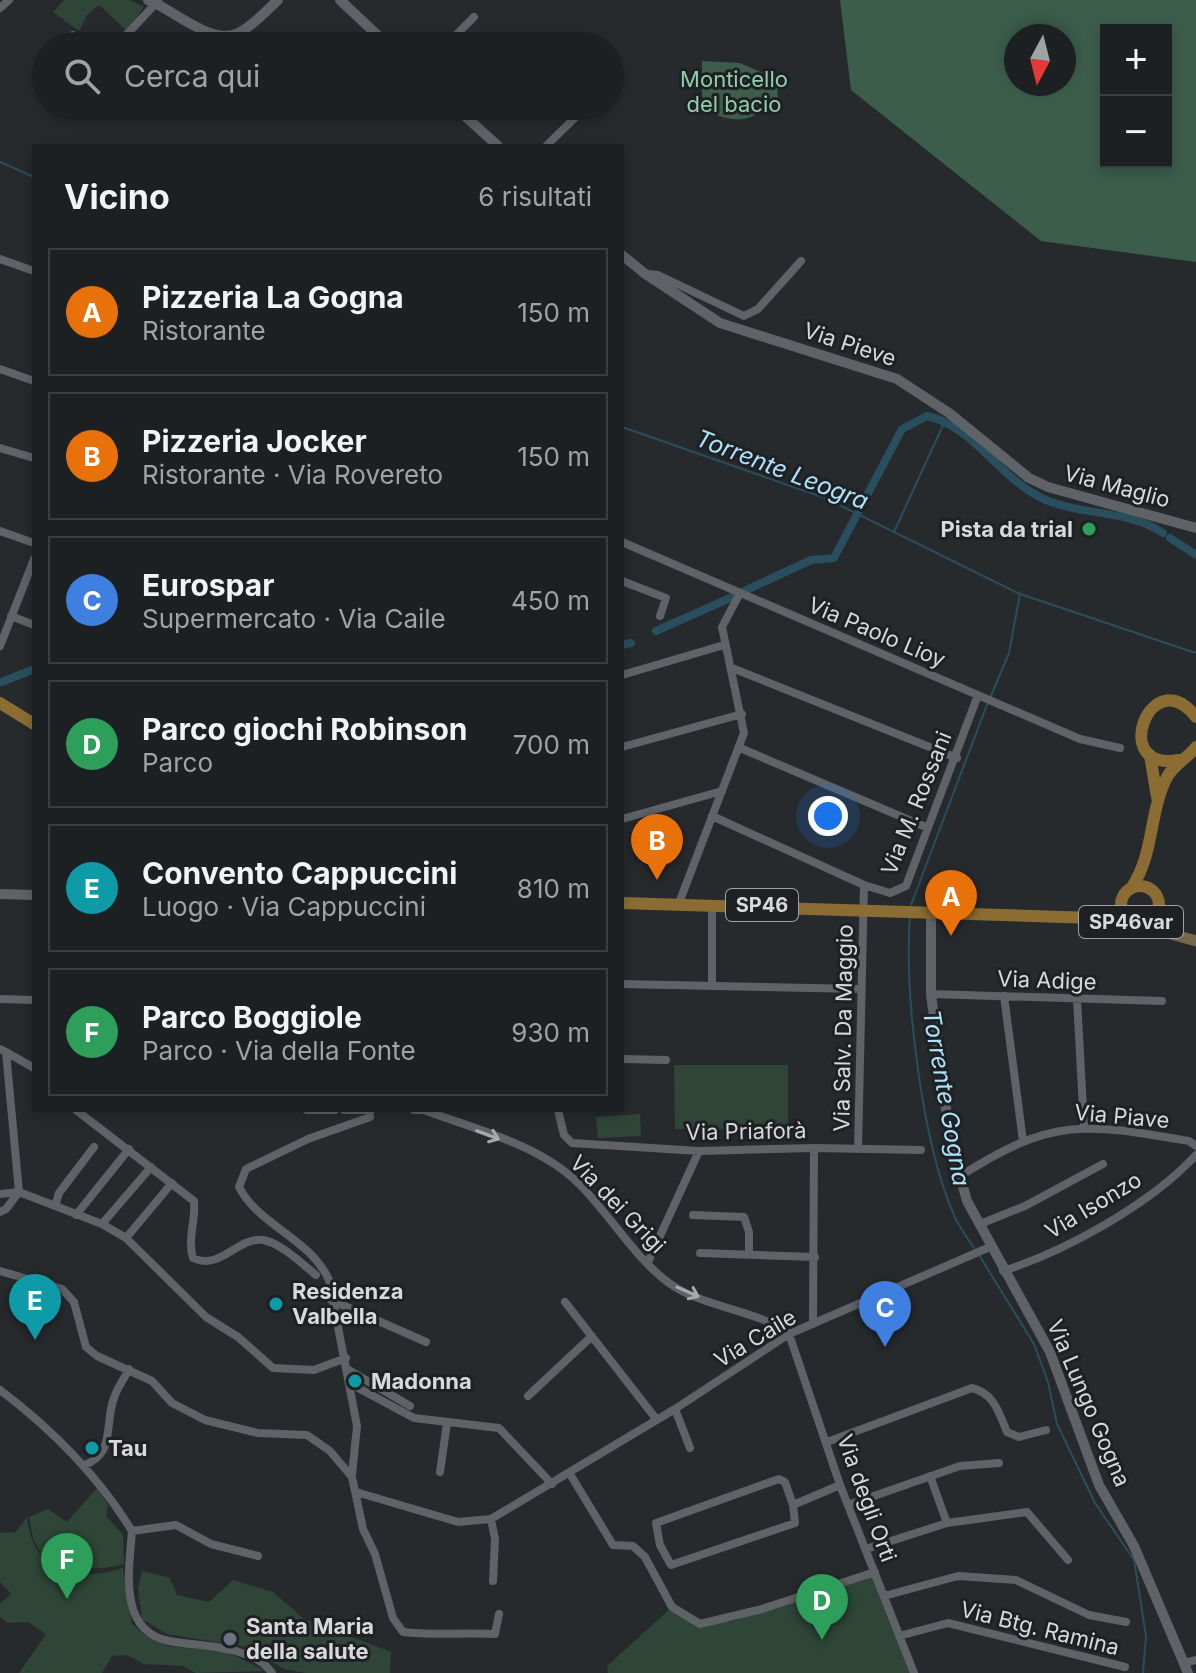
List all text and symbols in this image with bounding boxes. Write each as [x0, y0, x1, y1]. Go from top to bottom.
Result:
north arrow [1004, 24, 1076, 96]
map controls [1100, 24, 1172, 168]
button: + [1100, 24, 1172, 96]
search box [32, 32, 624, 120]
icon: search [60, 54, 104, 98]
text: Cerca qui [124, 58, 260, 94]
park label: Monticello del bacio [680, 66, 788, 117]
button: − [1100, 96, 1172, 168]
text: Vicino [64, 176, 170, 217]
text: 6 risultati [478, 181, 592, 212]
text: Pizzeria La Gogna [142, 279, 404, 315]
text: A [82, 297, 102, 328]
text: 150 m [517, 297, 590, 328]
text: Ristorante [142, 315, 266, 346]
street label: Via Pieve [801, 317, 899, 371]
text: Pizzeria Jocker [142, 423, 367, 459]
water label: Torrente Leogra [692, 423, 872, 516]
text: B [83, 441, 101, 472]
text: 150 m [517, 441, 590, 472]
text: Ristorante · Via Rovereto [142, 459, 443, 490]
street label: Via Maglio [1061, 459, 1173, 513]
place label: Pista da trial [941, 516, 1073, 542]
marker: Pista da trial [1080, 520, 1098, 538]
text: Eurospar [142, 567, 274, 603]
text: C [82, 585, 102, 616]
text: 450 m [511, 585, 590, 616]
street label: Via Paolo Lioy [805, 591, 949, 673]
text: Supermercato · Via Caile [142, 603, 446, 634]
text: Parco giochi Robinson [142, 711, 468, 747]
street label: Via M. Rossani [875, 727, 957, 879]
text: D [83, 729, 101, 760]
text: 700 m [513, 729, 590, 760]
text: Parco [142, 747, 213, 778]
your location [808, 796, 848, 836]
pin: B [631, 814, 683, 880]
text: Convento Cappuccini [142, 855, 457, 891]
pin: A [925, 870, 977, 936]
text: E [84, 873, 100, 904]
text: 810 m [517, 873, 590, 904]
road number: SP46 [726, 889, 798, 921]
text: Luogo · Via Cappuccini [142, 891, 426, 922]
road number: SP46var [1079, 906, 1183, 938]
street label: Via Salv. Da Maggio [828, 924, 858, 1132]
street label: Via Adige [997, 965, 1097, 995]
text: Parco Boggiole [142, 999, 362, 1035]
water label: Torrente Gogna [917, 1008, 976, 1188]
text: F [84, 1017, 100, 1048]
text: 930 m [511, 1017, 590, 1048]
text: Parco · Via della Fonte [142, 1035, 416, 1066]
street label: Via Piave [1073, 1099, 1171, 1133]
street label: Via Priaforà [685, 1117, 807, 1145]
one-way arrow [475, 1129, 500, 1143]
street label: Via dei Grigi [565, 1150, 671, 1258]
street label: Via Isonzo [1040, 1166, 1146, 1244]
pin: E [9, 1274, 61, 1340]
place label: Residenza Valbella [292, 1278, 404, 1329]
pin: C [859, 1281, 911, 1347]
one-way arrow [676, 1286, 700, 1301]
marker: Residenza Valbella [267, 1295, 285, 1313]
street label: Via Caile [709, 1303, 801, 1373]
street label: Via Lungo Gogna [1042, 1316, 1136, 1490]
place label: Madonna [371, 1368, 472, 1394]
marker: Madonna [346, 1372, 364, 1390]
street label: Via degli Orti [832, 1431, 902, 1565]
place label: Tau [108, 1435, 148, 1461]
marker: Tau [83, 1439, 101, 1457]
pin: F [41, 1533, 93, 1599]
pin: D [796, 1574, 848, 1640]
street label: Via Btg. Ramina [958, 1596, 1122, 1660]
place label: Santa Maria della salute [246, 1613, 374, 1664]
marker: Santa Maria della salute [221, 1630, 239, 1648]

